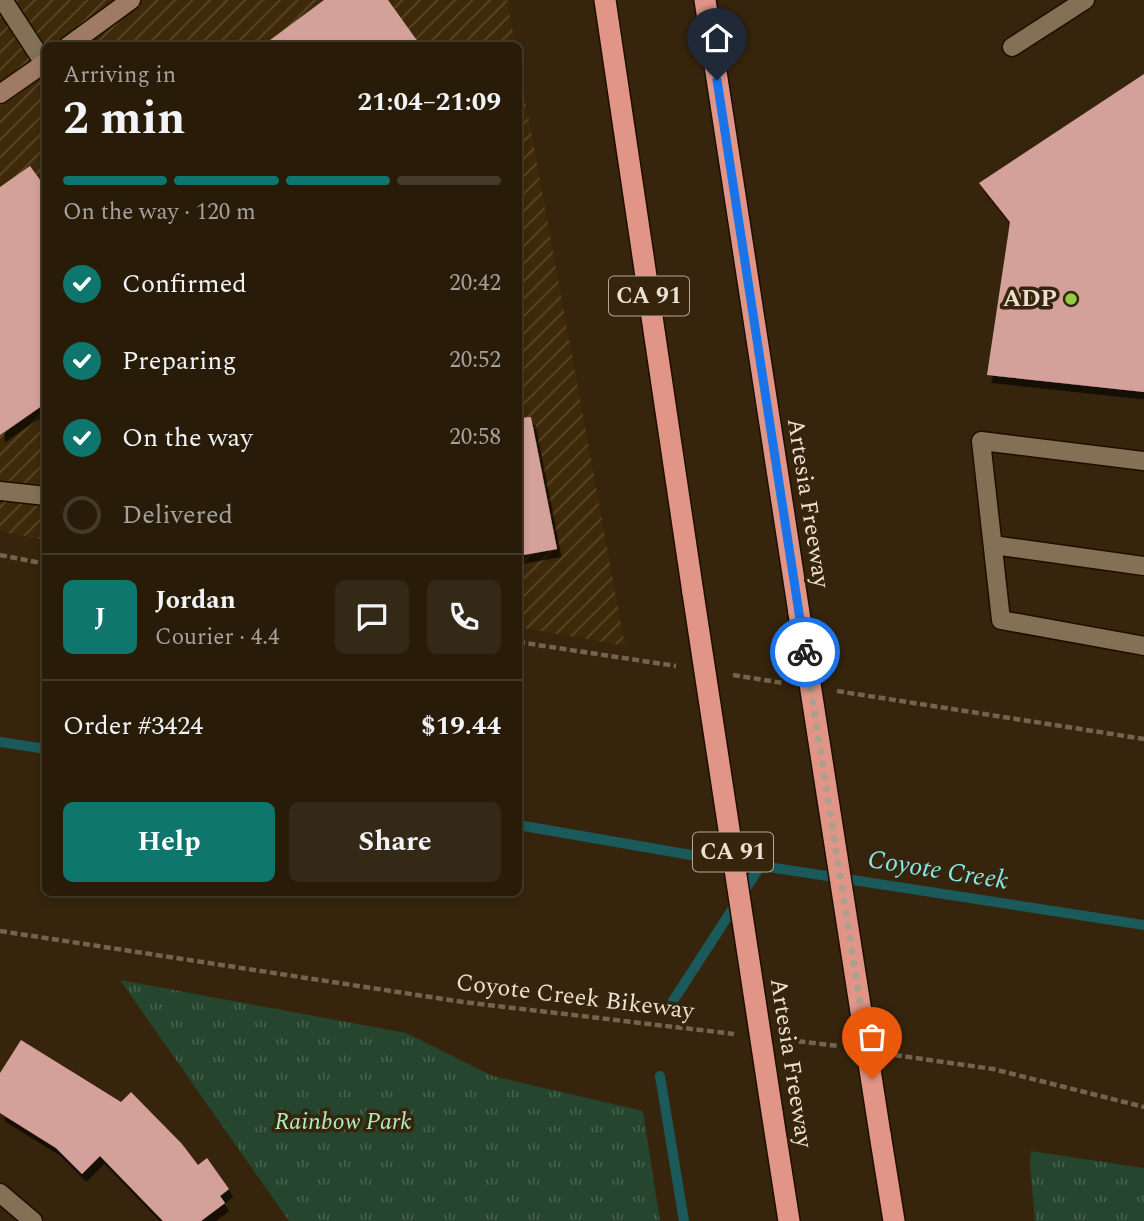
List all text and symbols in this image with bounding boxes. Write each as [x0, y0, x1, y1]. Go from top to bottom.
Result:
pin [687, 8, 747, 80]
icon: home [698, 19, 736, 57]
text: Arriving in [63, 58, 176, 93]
text: 21:04–21:09 [357, 82, 501, 122]
text: 2 min [63, 84, 185, 154]
text: On the way · 120 m [63, 195, 256, 230]
text: Confirmed [122, 264, 247, 304]
icon: check [63, 265, 101, 303]
text: 20:42 [449, 266, 501, 301]
road number: CA 91 [609, 276, 689, 316]
place label: ADP [1003, 281, 1057, 317]
marker: ADP [1063, 291, 1079, 307]
text: Preparing [122, 341, 236, 381]
icon: check [63, 342, 101, 380]
text: 20:52 [449, 343, 501, 378]
street label: Artesia Freeway [777, 416, 839, 592]
text: On the way [122, 418, 253, 458]
icon: check [63, 419, 101, 457]
text: 20:58 [449, 420, 501, 455]
text: Delivered [122, 495, 233, 535]
text: Jordan [155, 580, 236, 620]
button: chat [335, 580, 409, 654]
button: phone [427, 580, 501, 654]
text: J [94, 597, 106, 637]
courier [770, 617, 840, 687]
text: Courier · 4.4 [155, 620, 280, 655]
icon: bike [786, 633, 824, 671]
text: Order #3424 [63, 706, 203, 746]
text: $19.44 [421, 706, 501, 746]
button: Help [63, 802, 275, 882]
button: Share [289, 802, 501, 882]
road number: CA 91 [693, 832, 773, 872]
water label: Coyote Creek [865, 839, 1011, 901]
street label: Coyote Creek Bikeway [454, 965, 698, 1030]
street label: Artesia Freeway [760, 976, 822, 1152]
pin [842, 1007, 902, 1079]
icon: bag [853, 1018, 891, 1056]
park label: Rainbow Park [275, 1104, 411, 1140]

